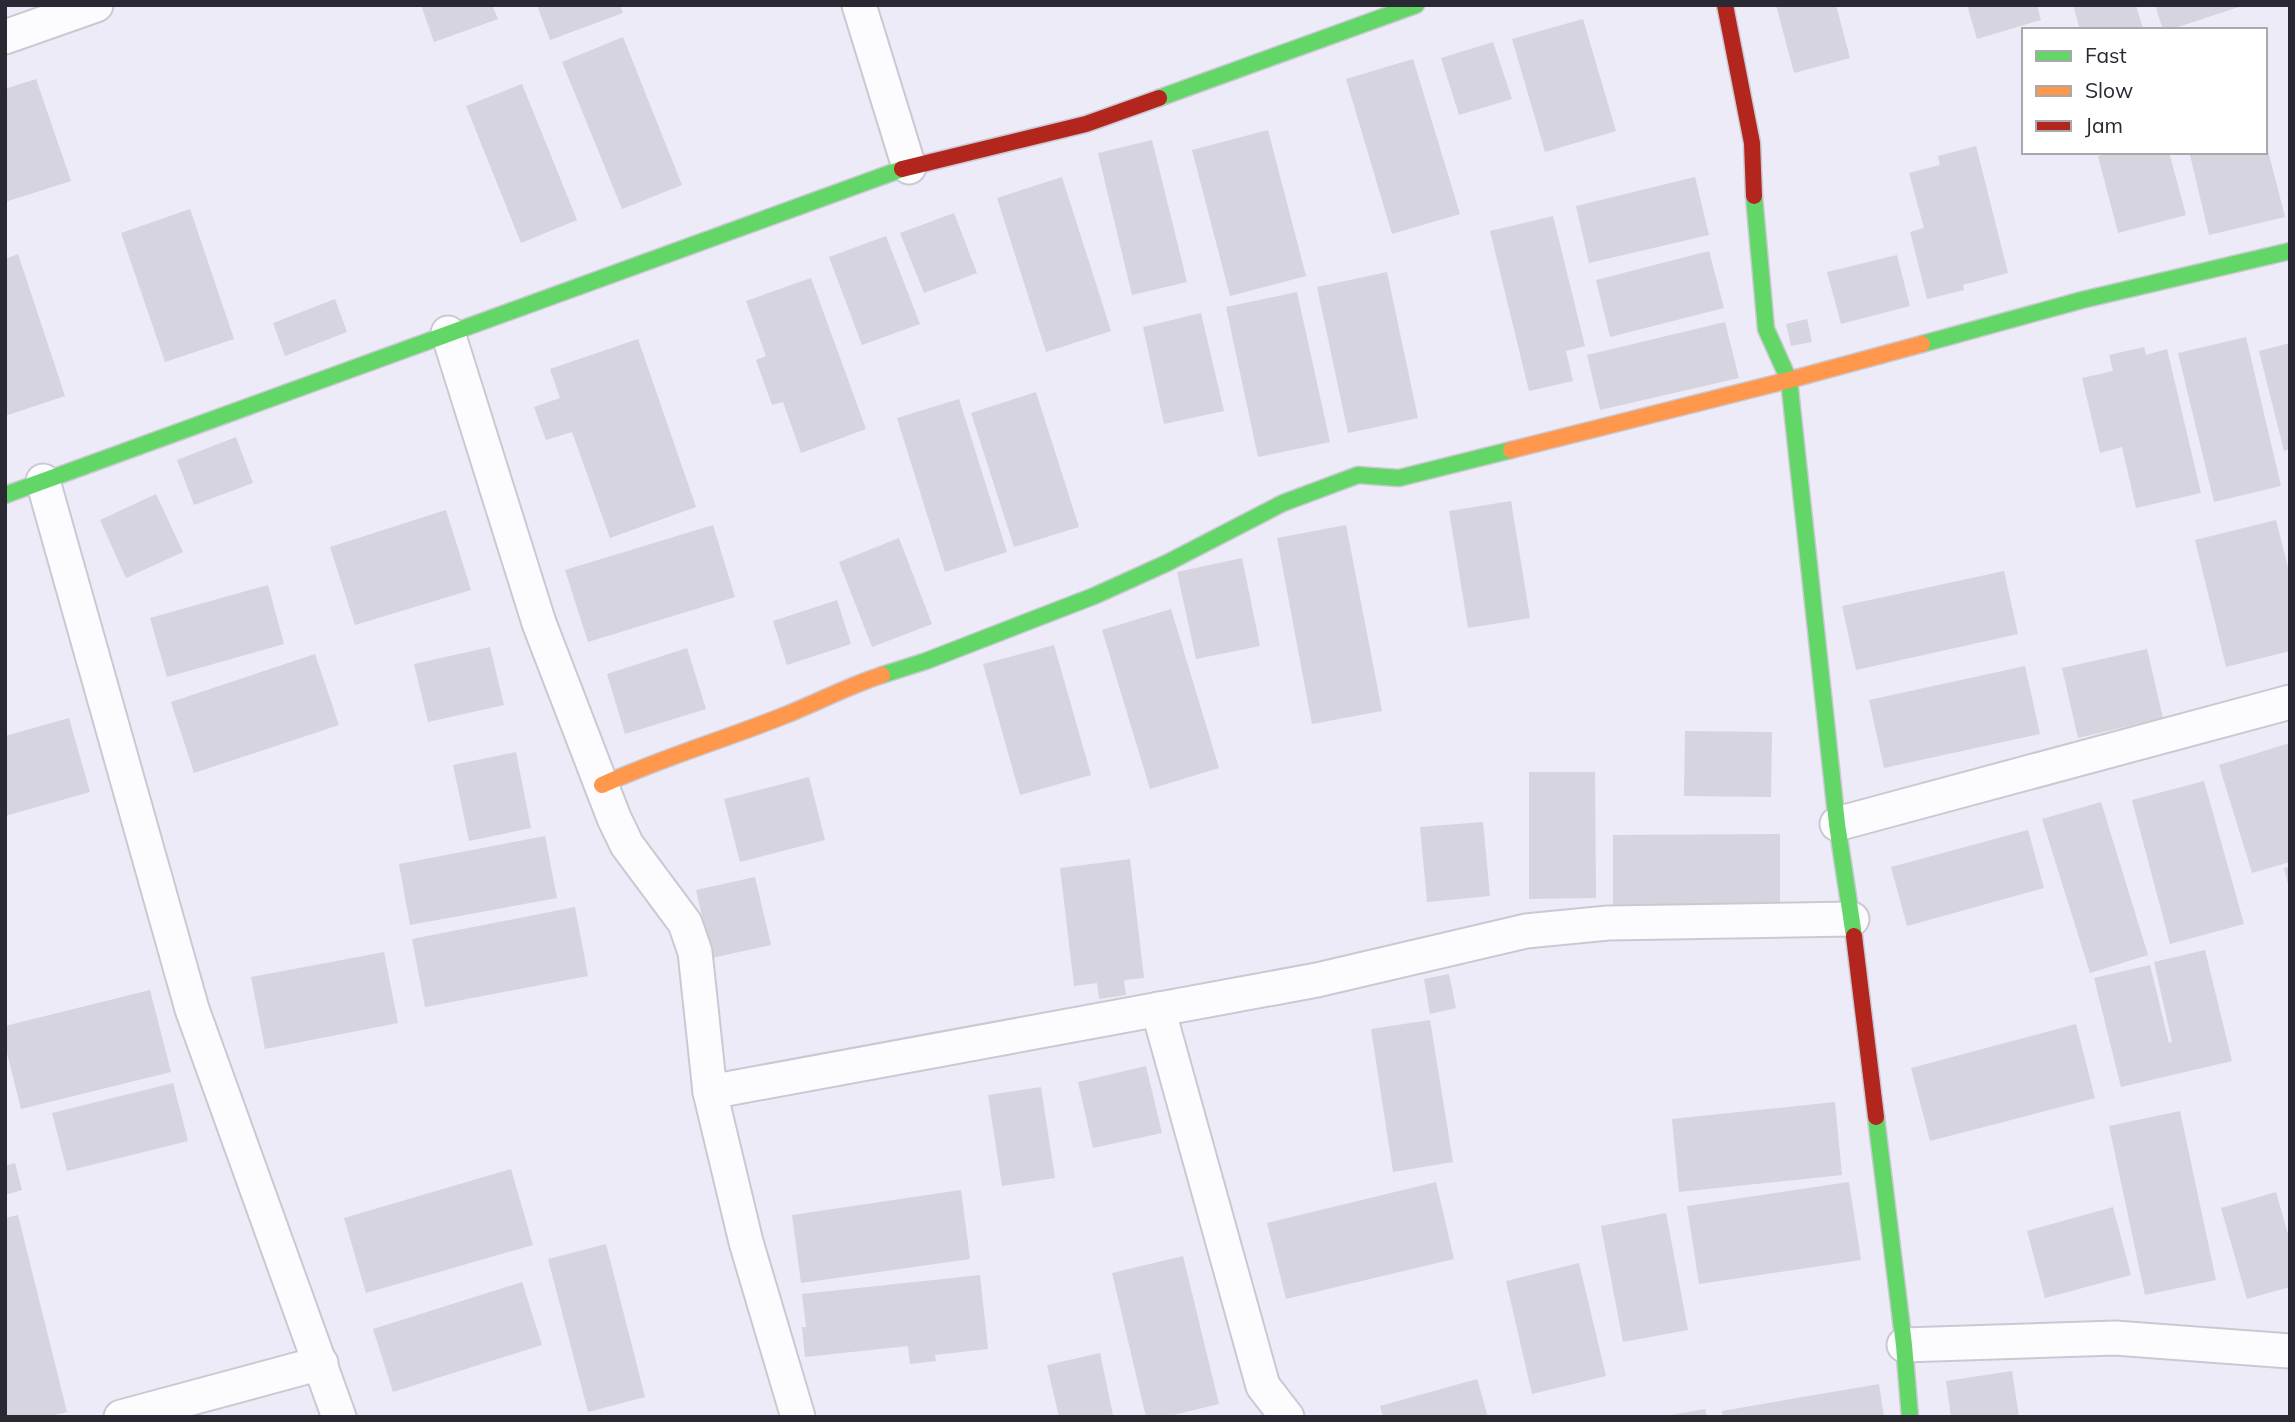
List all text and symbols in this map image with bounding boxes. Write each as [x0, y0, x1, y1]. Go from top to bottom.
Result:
legend [2022, 28, 2267, 154]
text: Fast [2085, 42, 2127, 68]
text: Slow [2085, 77, 2133, 103]
text: Jam [2085, 112, 2123, 138]

